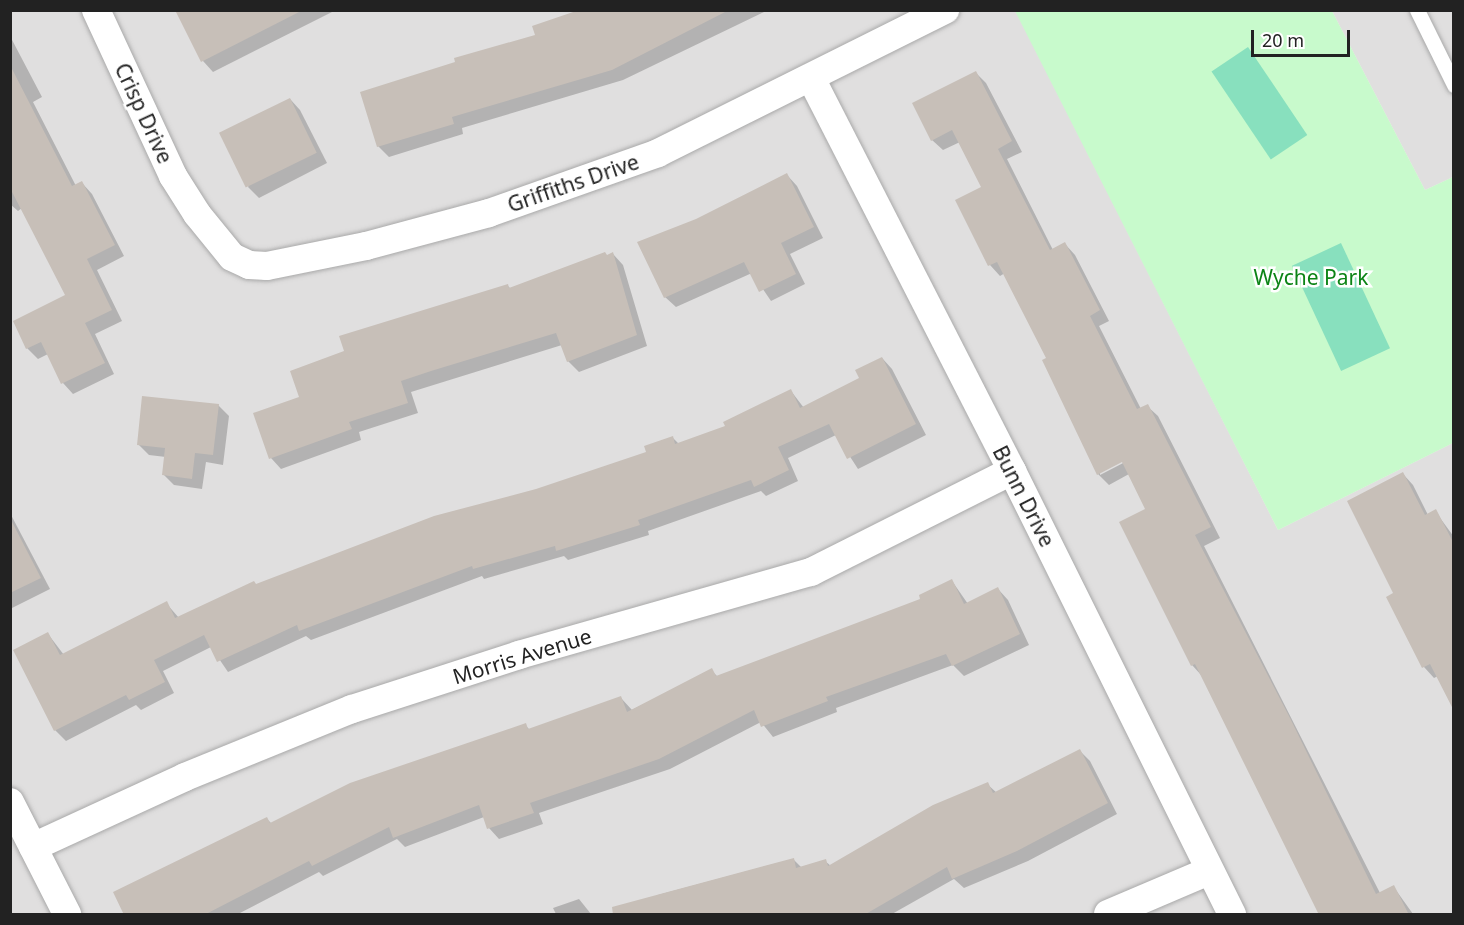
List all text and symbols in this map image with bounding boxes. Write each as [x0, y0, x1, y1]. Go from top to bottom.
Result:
scale bar [1254, 18, 1353, 56]
text: 20 m [1262, 28, 1304, 52]
street label: Crisp Drive [110, 59, 178, 167]
street label: Griffiths Drive [504, 149, 642, 217]
park label: Wyche Park [1254, 264, 1368, 290]
street label: Bunn Drive [988, 441, 1060, 551]
street label: Morris Avenue [450, 623, 594, 689]

